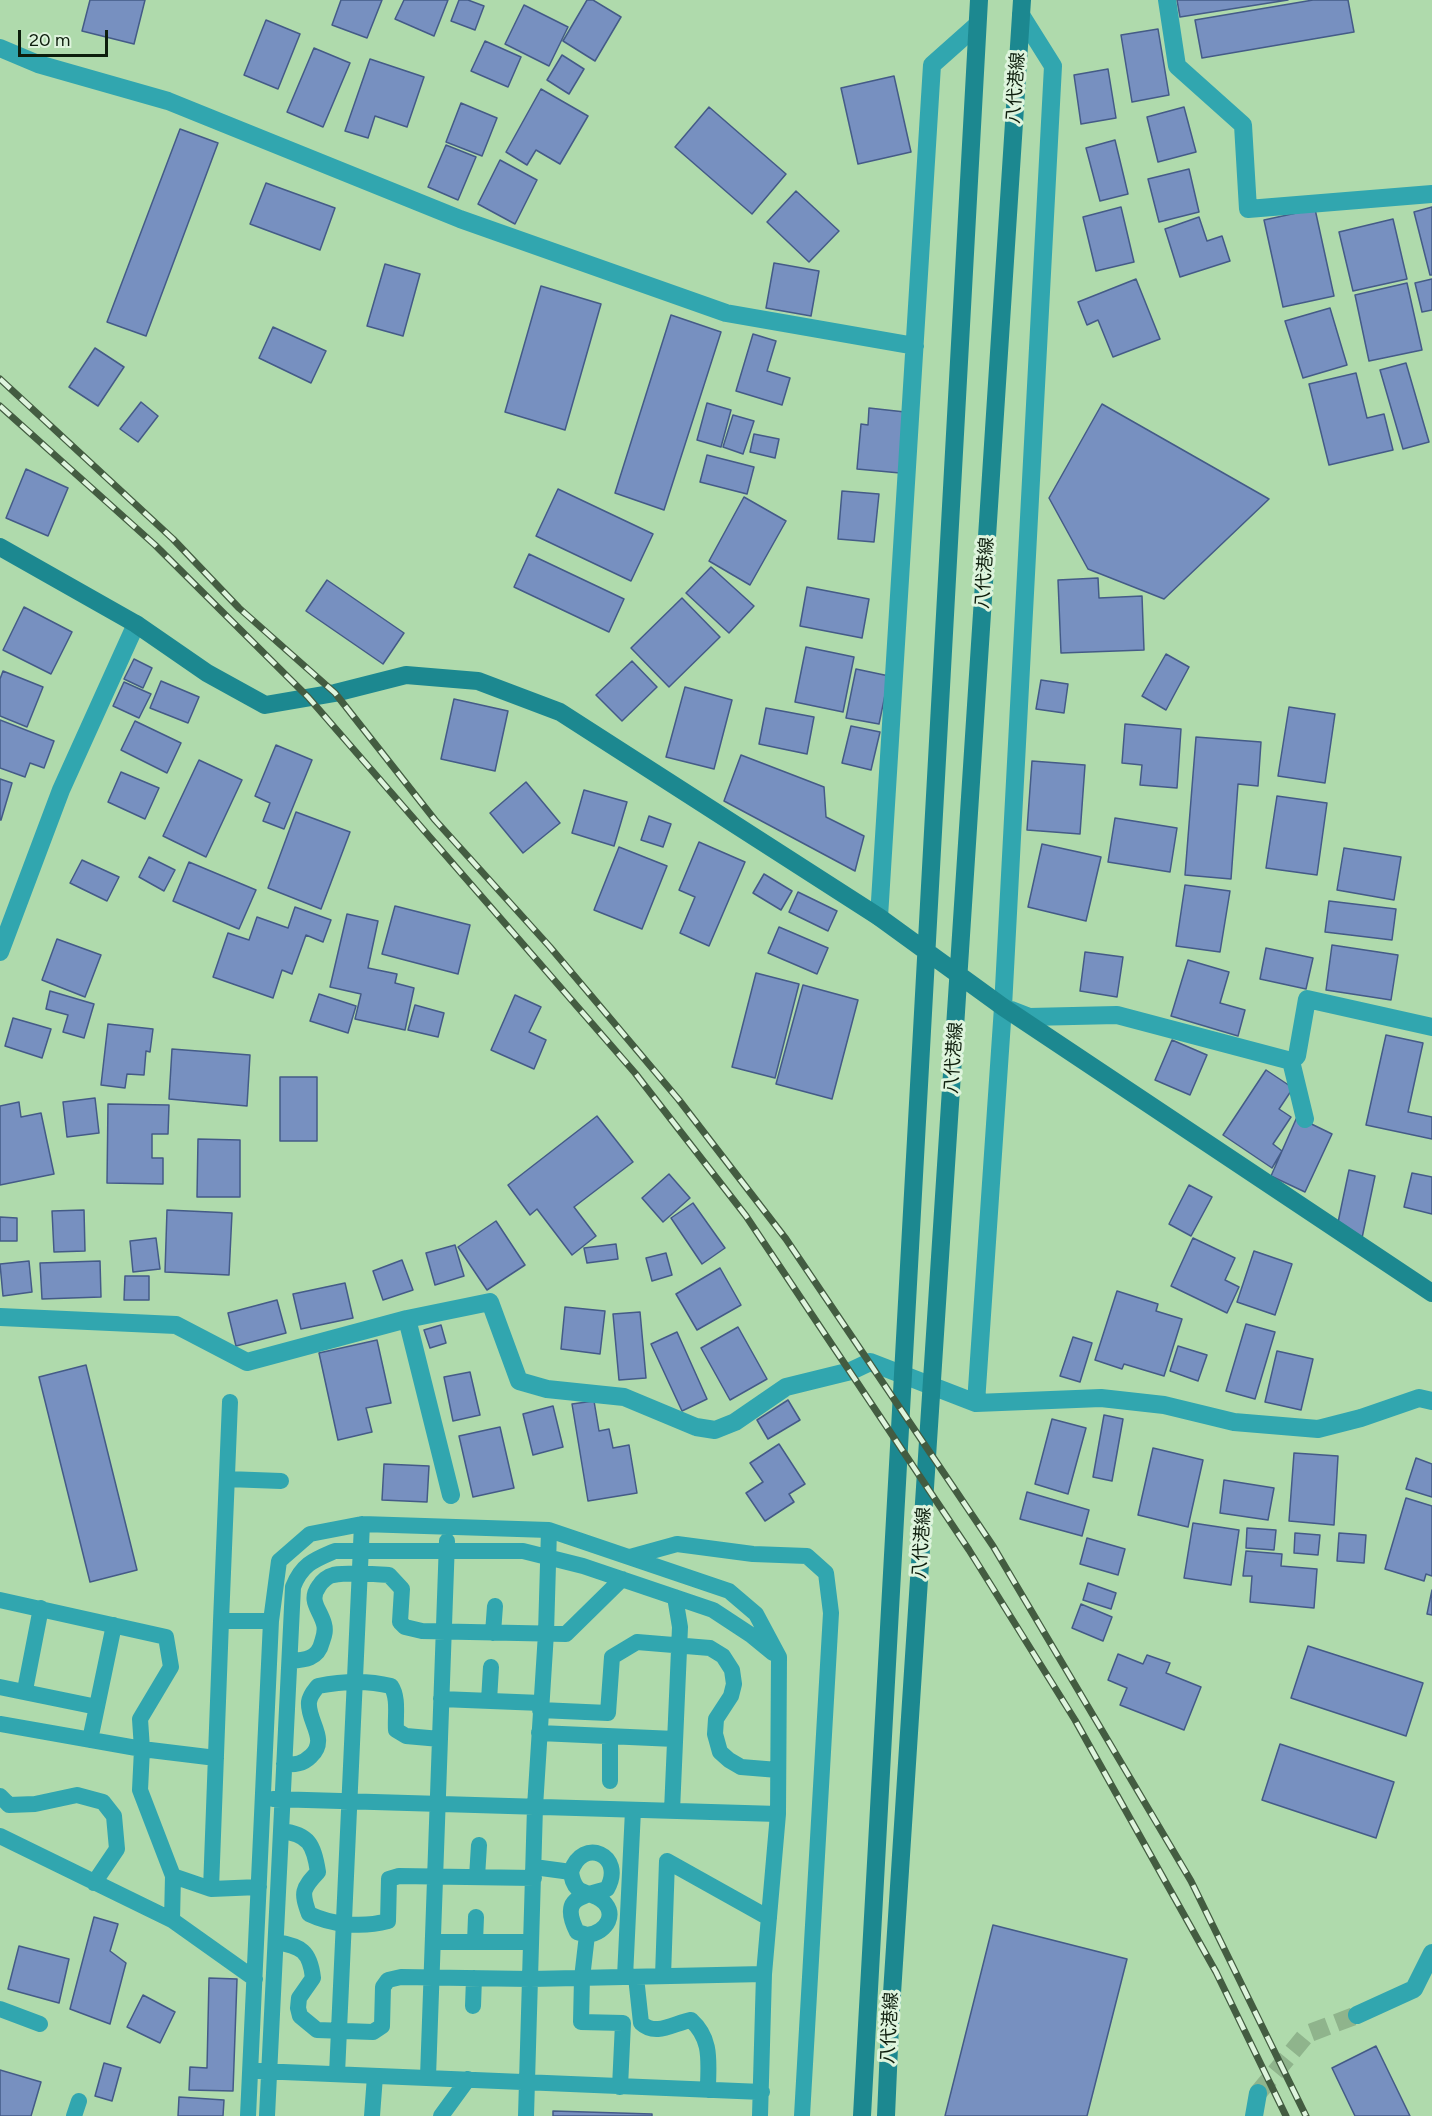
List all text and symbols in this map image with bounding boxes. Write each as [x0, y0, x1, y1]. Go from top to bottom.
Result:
scale bar [21, 18, 111, 56]
text: 20 m [29, 29, 70, 51]
street label: 八代港線 [1003, 51, 1029, 125]
street label: 八代港線 [972, 536, 998, 610]
street label: 八代港線 [941, 1021, 967, 1095]
street label: 八代港線 [909, 1506, 935, 1580]
street label: 八代港線 [877, 1991, 903, 2065]

